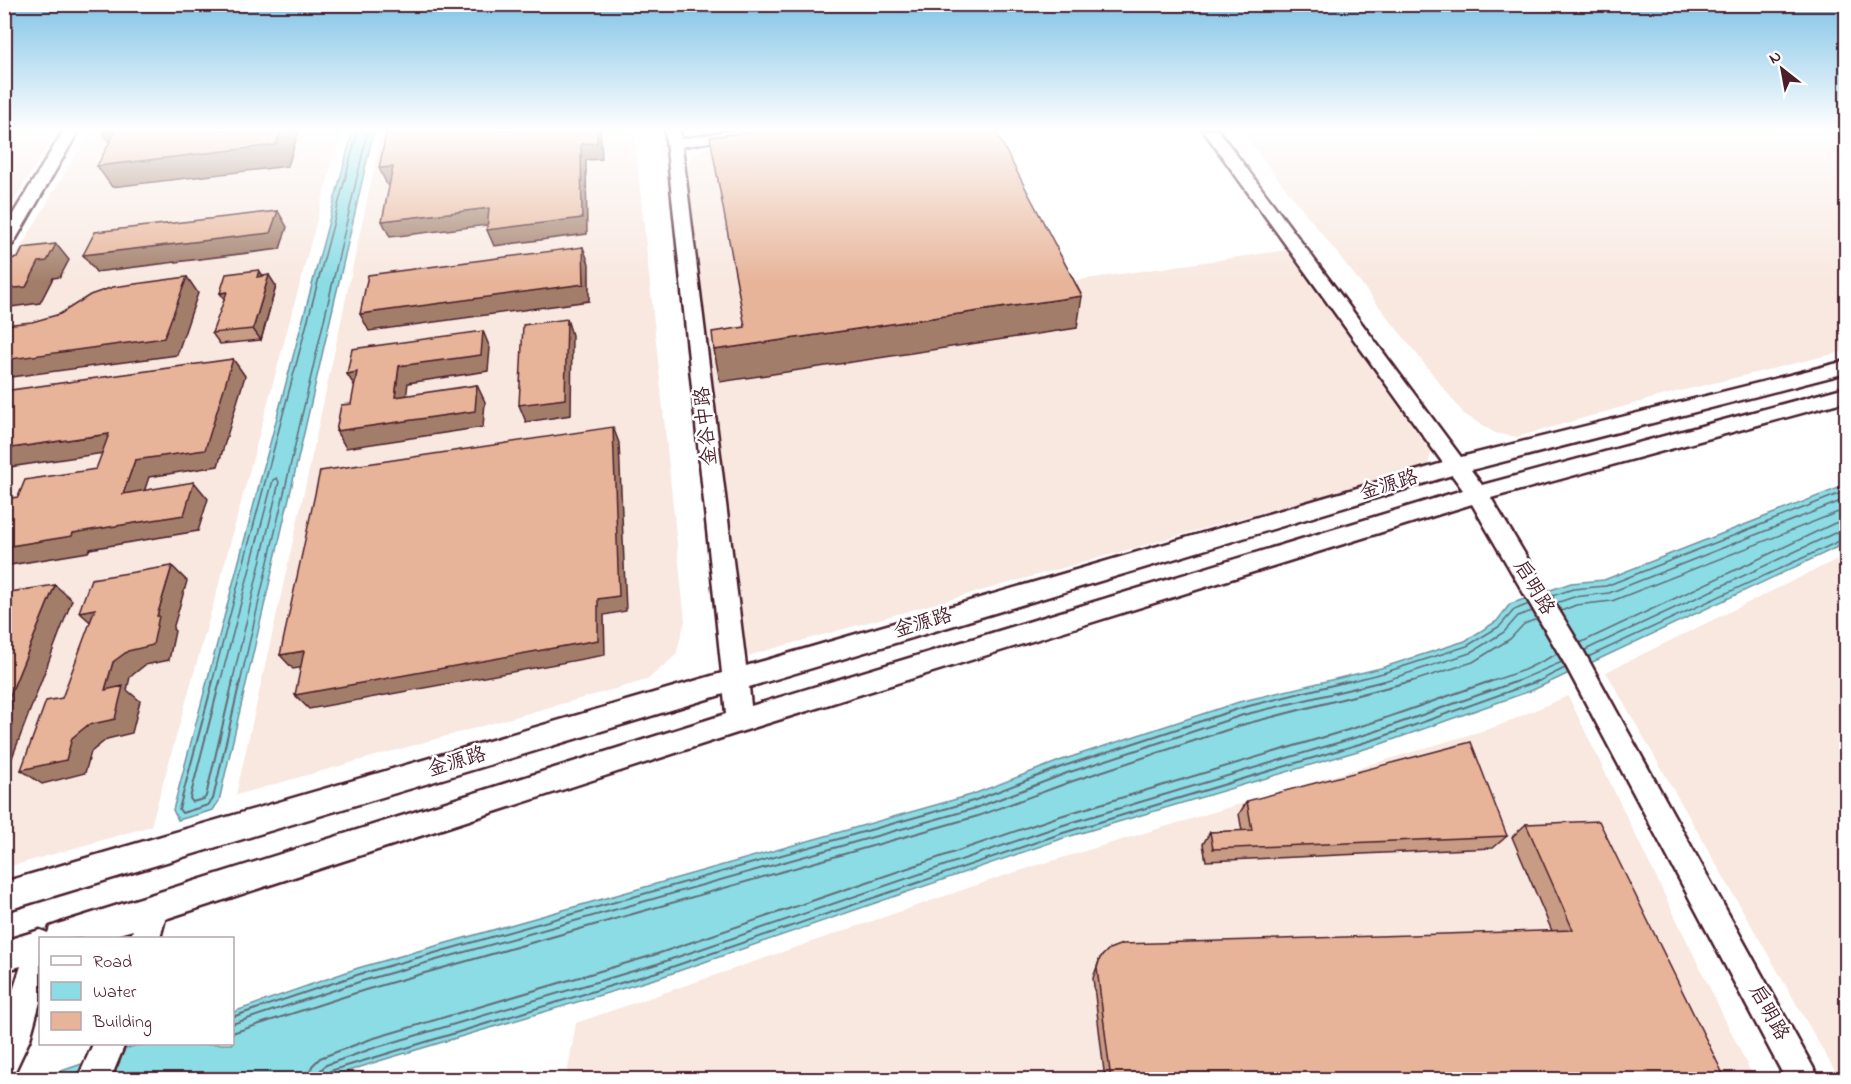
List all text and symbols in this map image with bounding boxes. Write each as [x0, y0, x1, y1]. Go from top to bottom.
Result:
north arrow [1752, 39, 1812, 99]
text: N [1764, 45, 1786, 71]
street label: 金谷中路 [688, 384, 726, 467]
street label: 金源路 [1356, 463, 1423, 509]
street label: 启明路 [1505, 555, 1561, 622]
street label: 金源路 [890, 601, 957, 647]
street label: 金源路 [424, 740, 491, 786]
legend [39, 937, 234, 1045]
text: Road [93, 950, 132, 976]
text: Water [93, 980, 137, 1006]
street label: 启明路 [1741, 980, 1796, 1047]
text: Building [92, 1010, 152, 1037]

